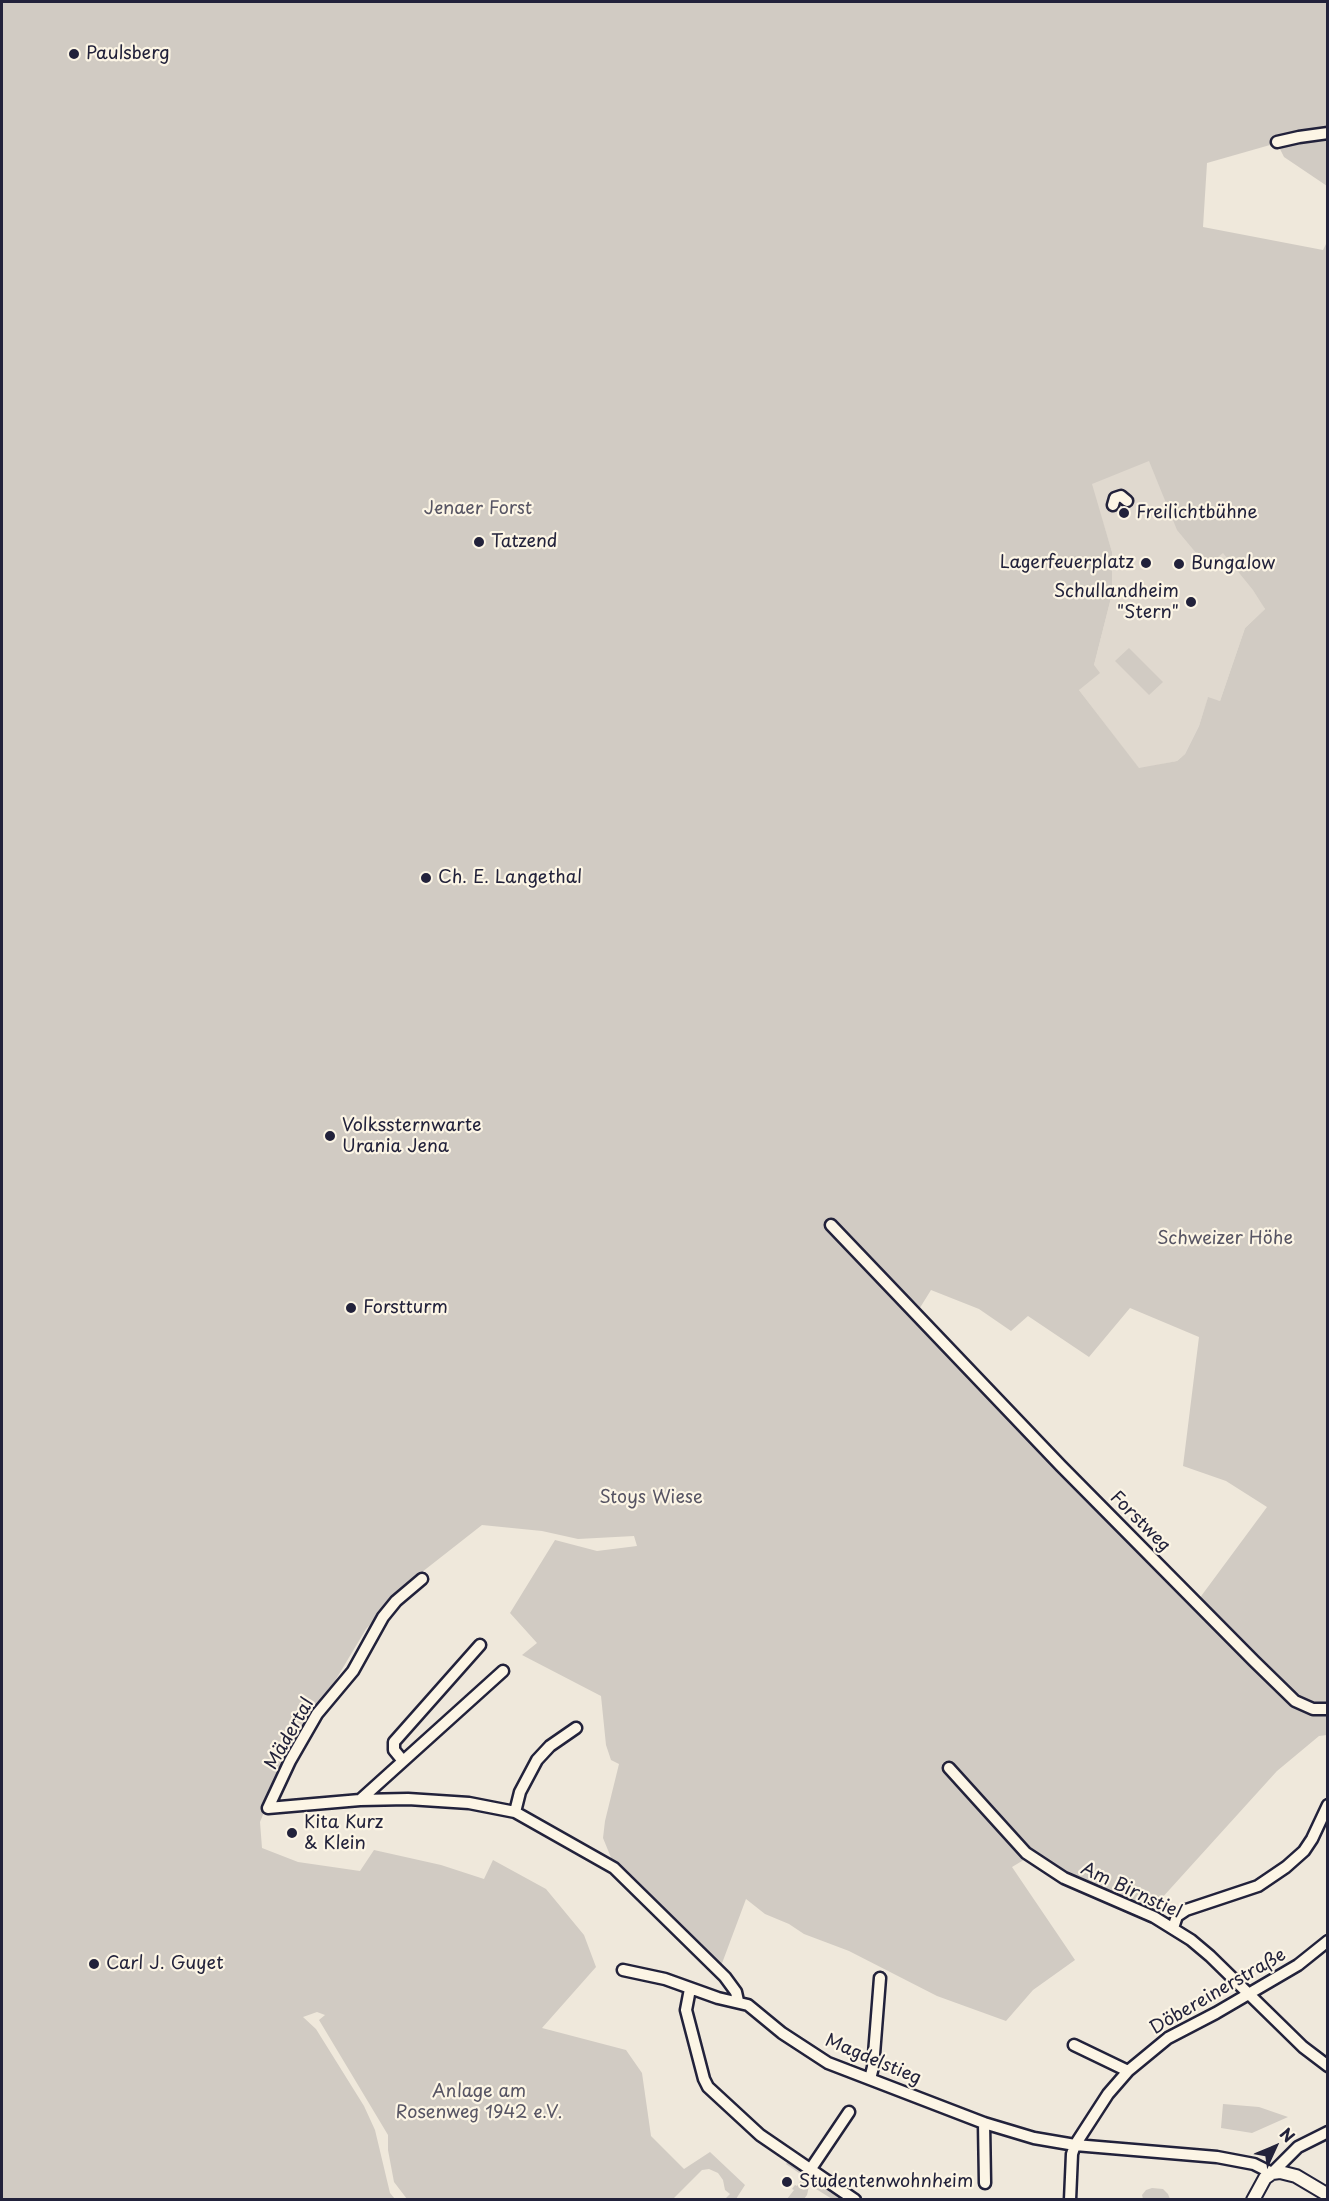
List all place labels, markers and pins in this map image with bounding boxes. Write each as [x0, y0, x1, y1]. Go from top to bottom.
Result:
place label: Paulsberg [86, 43, 170, 65]
marker: Paulsberg [67, 47, 81, 61]
place label: Freilichtbühne [1136, 502, 1258, 524]
marker: Freilichtbühne [1117, 506, 1131, 520]
place label: Tatzend [491, 531, 557, 553]
marker: Tatzend [472, 535, 486, 549]
place label: Lagerfeuerplatz [1000, 552, 1134, 574]
place label: Bungalow [1191, 553, 1275, 575]
marker: Lagerfeuerplatz [1139, 556, 1153, 570]
marker: Bungalow [1172, 557, 1186, 571]
place label: Schullandheim "Stern" [1054, 581, 1179, 624]
marker: Schullandheim "Stern" [1184, 595, 1198, 609]
place label: Ch. E. Langethal [438, 867, 582, 889]
marker: Ch. E. Langethal [419, 871, 433, 885]
place label: Volkssternwarte Urania Jena [342, 1115, 481, 1158]
marker: Volkssternwarte Urania Jena [323, 1129, 337, 1143]
place label: Forstturm [363, 1297, 448, 1319]
marker: Forstturm [344, 1301, 358, 1315]
place label: Kita Kurz & Klein [304, 1812, 383, 1854]
marker: Kita Kurz & Klein [285, 1826, 299, 1840]
place label: Carl J. Guyet [106, 1953, 223, 1975]
marker: Carl J. Guyet [87, 1957, 101, 1971]
place label: Studentenwohnheim [799, 2171, 973, 2193]
marker: Studentenwohnheim [780, 2175, 794, 2189]

